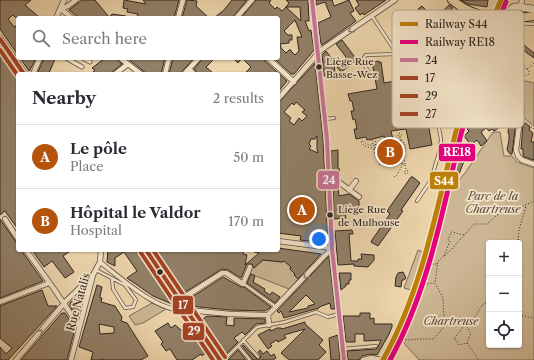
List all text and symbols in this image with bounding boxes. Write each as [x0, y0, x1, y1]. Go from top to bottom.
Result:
legend [392, 10, 524, 128]
search box [16, 16, 280, 60]
text: Railway S44 [425, 17, 488, 31]
one-way arrow [349, 25, 356, 32]
icon: search [30, 27, 52, 49]
text: Search here [62, 29, 147, 48]
text: Railway RE18 [425, 35, 495, 49]
text: 24 [425, 53, 438, 67]
place label: Liège Rue Basse-Wez [326, 55, 378, 81]
marker: Liège Rue Basse-Wez [314, 62, 324, 72]
text: 17 [425, 71, 436, 85]
text: Nearby [32, 88, 96, 108]
text: 29 [425, 89, 438, 103]
text: 2 results [213, 90, 264, 106]
text: 27 [425, 107, 437, 121]
pin: B [377, 137, 403, 167]
text: Le pôle [70, 139, 127, 158]
line badge: RE18 [438, 143, 476, 162]
text: RE18 [443, 145, 471, 159]
text: A [40, 149, 50, 165]
text: 50 m [233, 149, 264, 165]
text: Place [70, 158, 103, 174]
line badge: 24 [317, 170, 340, 190]
line badge: S44 [429, 171, 459, 190]
text: 24 [322, 173, 336, 187]
text: S44 [434, 174, 455, 188]
park label: Parc de la Chartreuse [465, 189, 521, 216]
pin: A [289, 195, 315, 225]
text: Hôpital le Valdor [70, 203, 201, 222]
place label: Liège Rue de Mulhouse [338, 203, 400, 229]
marker: Liège Rue de Mulhouse [325, 210, 335, 220]
text: B [40, 213, 50, 229]
text: 170 m [228, 213, 264, 229]
text: Hospital [70, 222, 122, 238]
your location [309, 229, 329, 249]
map controls [486, 240, 522, 348]
button: + [486, 240, 522, 276]
unlabelled marker [155, 267, 165, 277]
street label: Rue Natalis [63, 271, 93, 333]
one-way arrow [303, 271, 310, 279]
button: − [486, 276, 522, 312]
line badge: 17 [172, 295, 194, 315]
text: 17 [178, 298, 189, 312]
button: locate [486, 312, 522, 348]
park label: Chartreuse [423, 314, 479, 328]
line badge: 29 [182, 322, 205, 341]
text: 29 [187, 324, 201, 338]
one-way arrow [36, 330, 43, 337]

